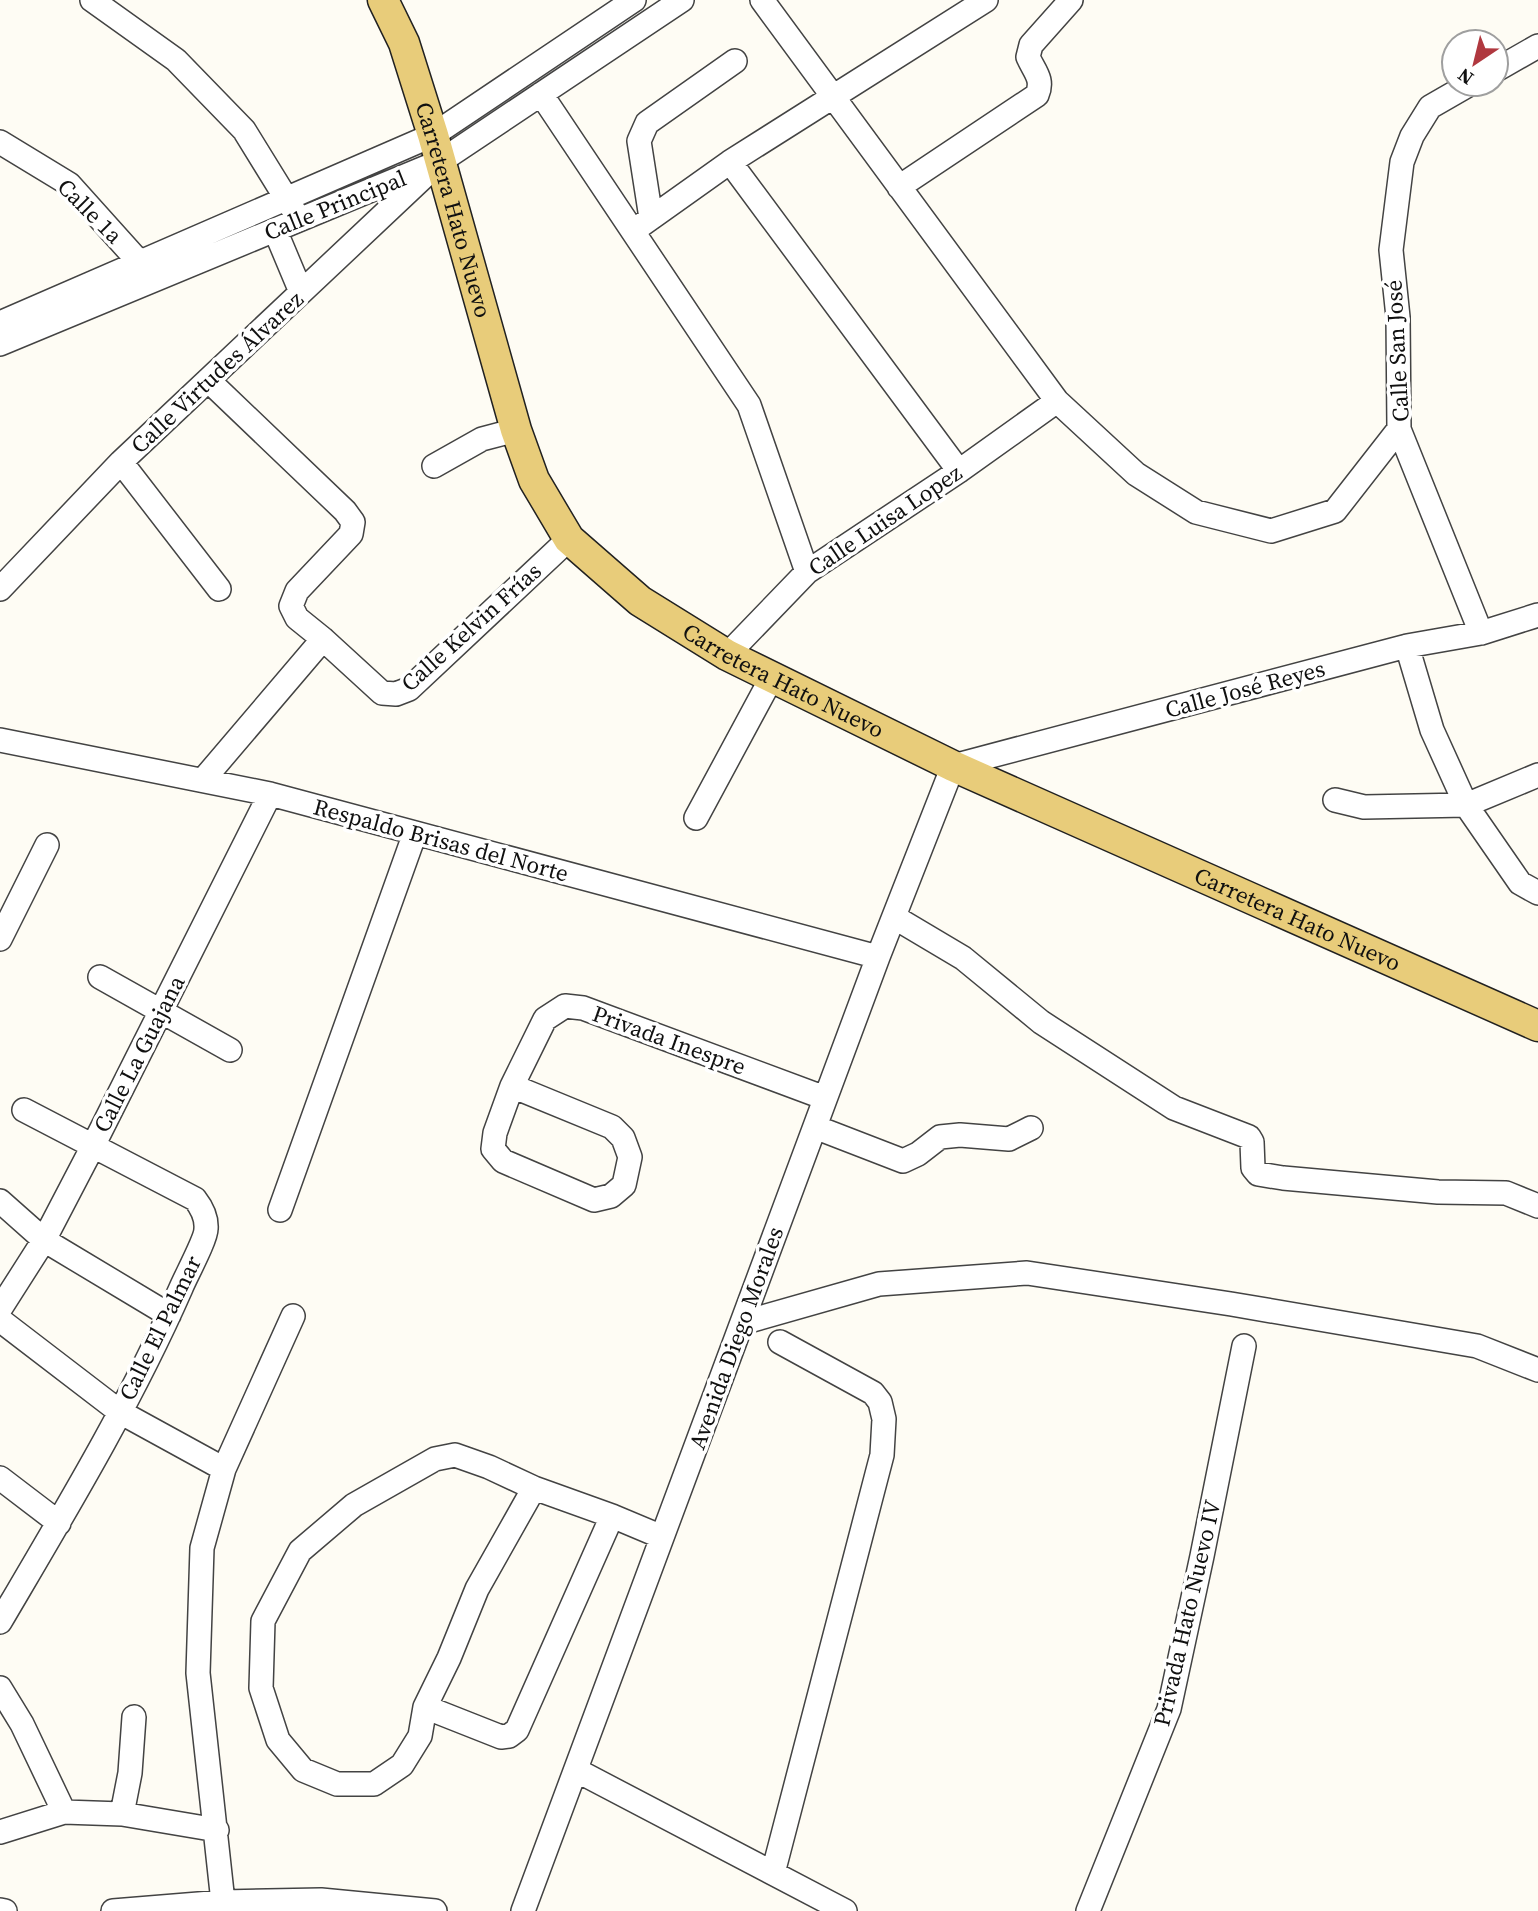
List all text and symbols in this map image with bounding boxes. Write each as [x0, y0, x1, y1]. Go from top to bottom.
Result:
north arrow [1440, 28, 1510, 98]
text: N [1452, 62, 1478, 92]
street label: Carretera Hato Nuevo [408, 98, 500, 321]
street label: Calle Principal [259, 162, 411, 248]
street label: Calle 1a [50, 171, 130, 251]
street label: Calle San José [1377, 279, 1417, 423]
street label: Calle Virtudes Álvarez [124, 283, 310, 461]
street label: Calle Luisa Lopez [802, 457, 968, 583]
street label: Calle Kelvin Frías [394, 555, 548, 699]
street label: Carretera Hato Nuevo [677, 615, 889, 746]
street label: Calle José Reyes [1162, 652, 1328, 726]
street label: Respaldo Brisas del Norte [310, 791, 572, 889]
street label: Carretera Hato Nuevo [1189, 859, 1406, 979]
street label: Calle La Guajana [86, 970, 192, 1138]
street label: Privada Inespre [588, 997, 750, 1083]
street label: Avenida Diego Morales [681, 1222, 791, 1454]
street label: Calle El Palmar [111, 1250, 209, 1406]
street label: Privada Hato Nuevo IV [1145, 1496, 1229, 1729]

